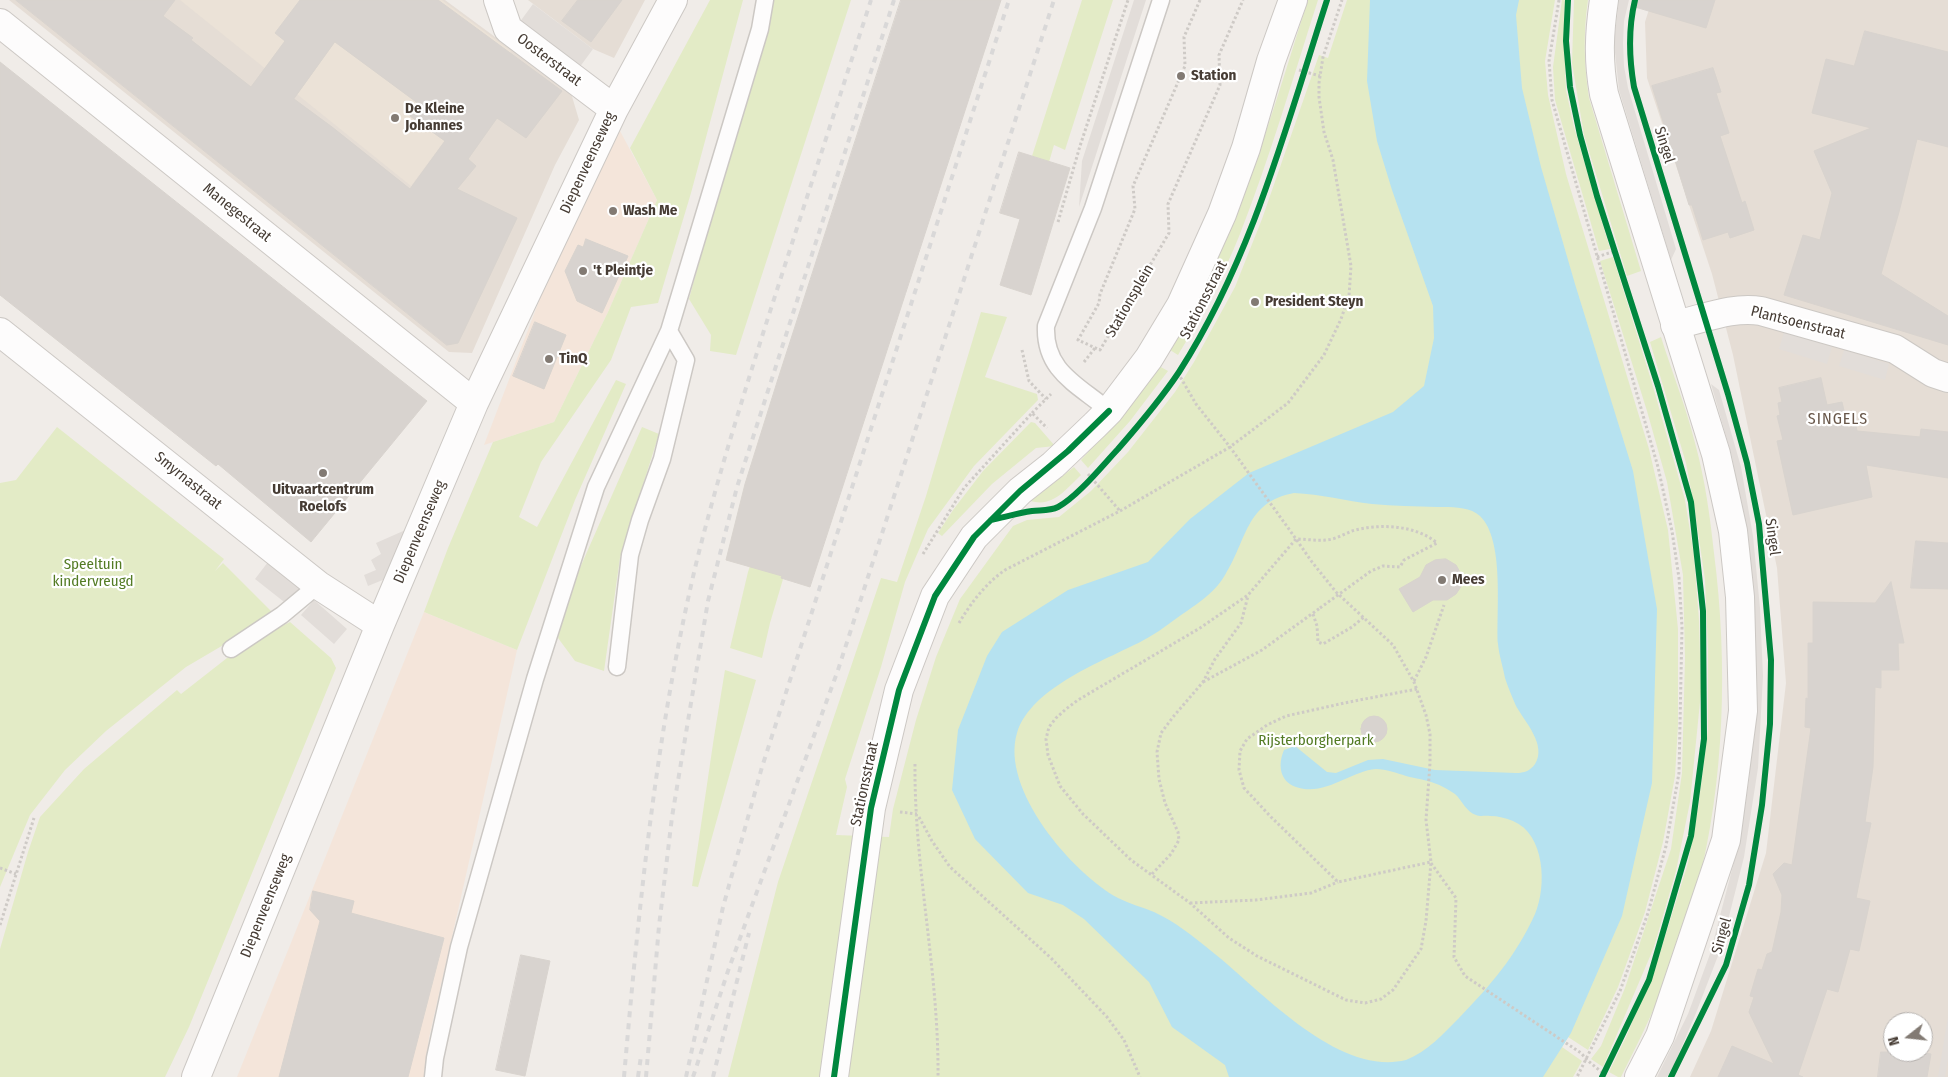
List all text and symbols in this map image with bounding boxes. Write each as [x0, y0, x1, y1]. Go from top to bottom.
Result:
street label: Oosterstraat [513, 30, 585, 90]
place label: Station [1191, 67, 1236, 85]
marker: Station [1175, 70, 1187, 82]
place label: De Kleine Johannes [405, 100, 464, 135]
street label: Diepenveenseweg [556, 109, 620, 217]
marker: De Kleine Johannes [389, 112, 401, 124]
street label: Singel [1650, 125, 1678, 165]
street label: Manegestraat [199, 180, 275, 246]
place label: Wash Me [623, 202, 677, 220]
marker: Wash Me [607, 205, 619, 217]
street label: Stationsstraat [1176, 258, 1232, 342]
street label: Stationsplein [1102, 261, 1158, 341]
place label: 't Pleintje [593, 262, 653, 280]
marker: 't Pleintje [577, 265, 589, 277]
place label: President Steyn [1265, 293, 1363, 311]
marker: President Steyn [1249, 296, 1261, 308]
street label: Plantsoenstraat [1749, 303, 1847, 343]
place label: TinQ [559, 350, 588, 368]
marker: TinQ [543, 353, 555, 365]
district label: SINGELS [1807, 410, 1869, 430]
street label: Smyrnastraat [151, 448, 225, 514]
marker: Uitvaartcentrum Roelofs [317, 467, 329, 479]
street label: Diepenveenseweg [390, 478, 450, 586]
place label: Uitvaartcentrum Roelofs [272, 481, 374, 516]
street label: Singel [1761, 517, 1783, 557]
park label: Speeltuin kindervreugd [53, 556, 133, 591]
place label: Mees [1452, 571, 1485, 589]
marker: Mees [1436, 574, 1448, 586]
park label: Rijsterborgherpark [1258, 732, 1374, 750]
street label: Stationsstraat [847, 740, 883, 828]
street label: Diepenveenseweg [237, 851, 295, 961]
street label: Singel [1708, 916, 1736, 956]
north arrow [1883, 1012, 1933, 1062]
text: N [1885, 1035, 1903, 1047]

